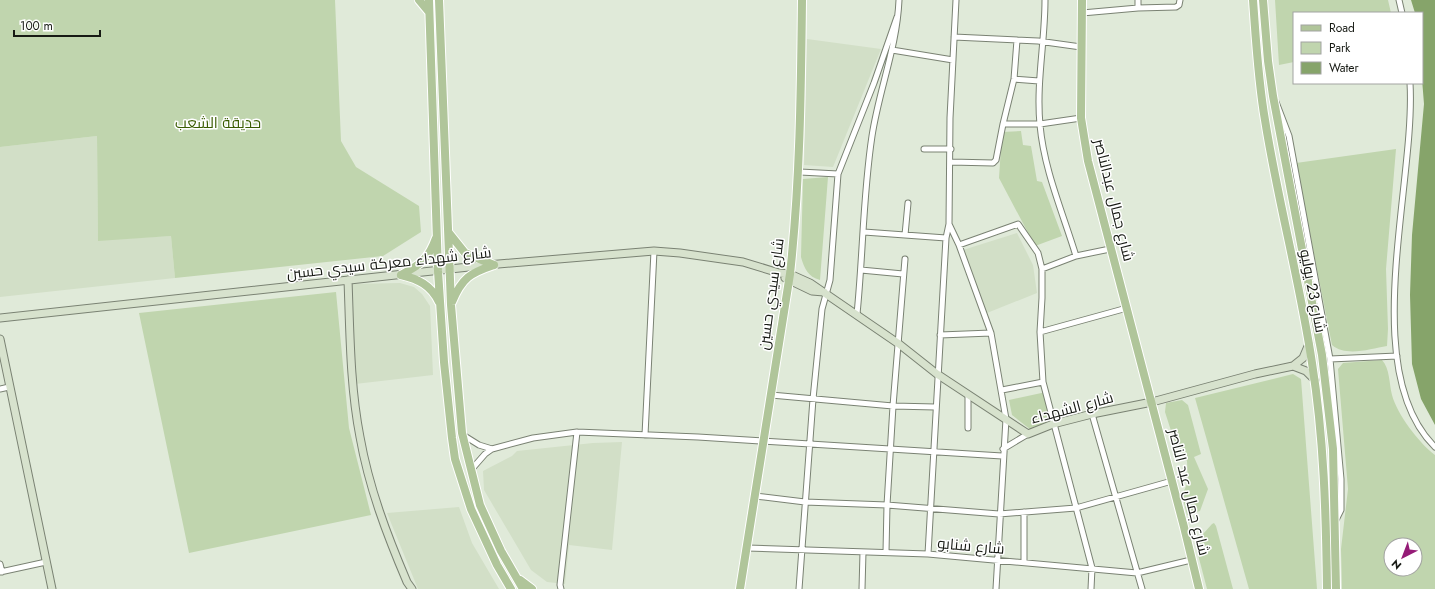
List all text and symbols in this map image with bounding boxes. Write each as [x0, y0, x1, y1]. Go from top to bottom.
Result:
scale bar [14, 12, 100, 38]
legend [1293, 12, 1423, 84]
text: 100 m [20, 17, 53, 35]
text: Road [1329, 19, 1355, 37]
text: Park [1329, 39, 1351, 57]
text: Water [1329, 59, 1360, 77]
park label: حديقة الشعب [175, 112, 261, 134]
street label: شارع جمال عبدالناصر [1088, 135, 1140, 264]
street label: شارع سيدي حسين [752, 237, 791, 351]
street label: شارع شهداء معركة سيدي حسين [286, 241, 493, 286]
street label: شارع 23 يوليو [1294, 247, 1332, 335]
street label: شارع الشهداء [1028, 386, 1116, 430]
street label: شارع جمال عبد الناصر [1162, 425, 1215, 558]
street label: شارع شنابو [936, 532, 1006, 560]
north arrow [1383, 537, 1423, 577]
text: N [1388, 556, 1405, 573]

